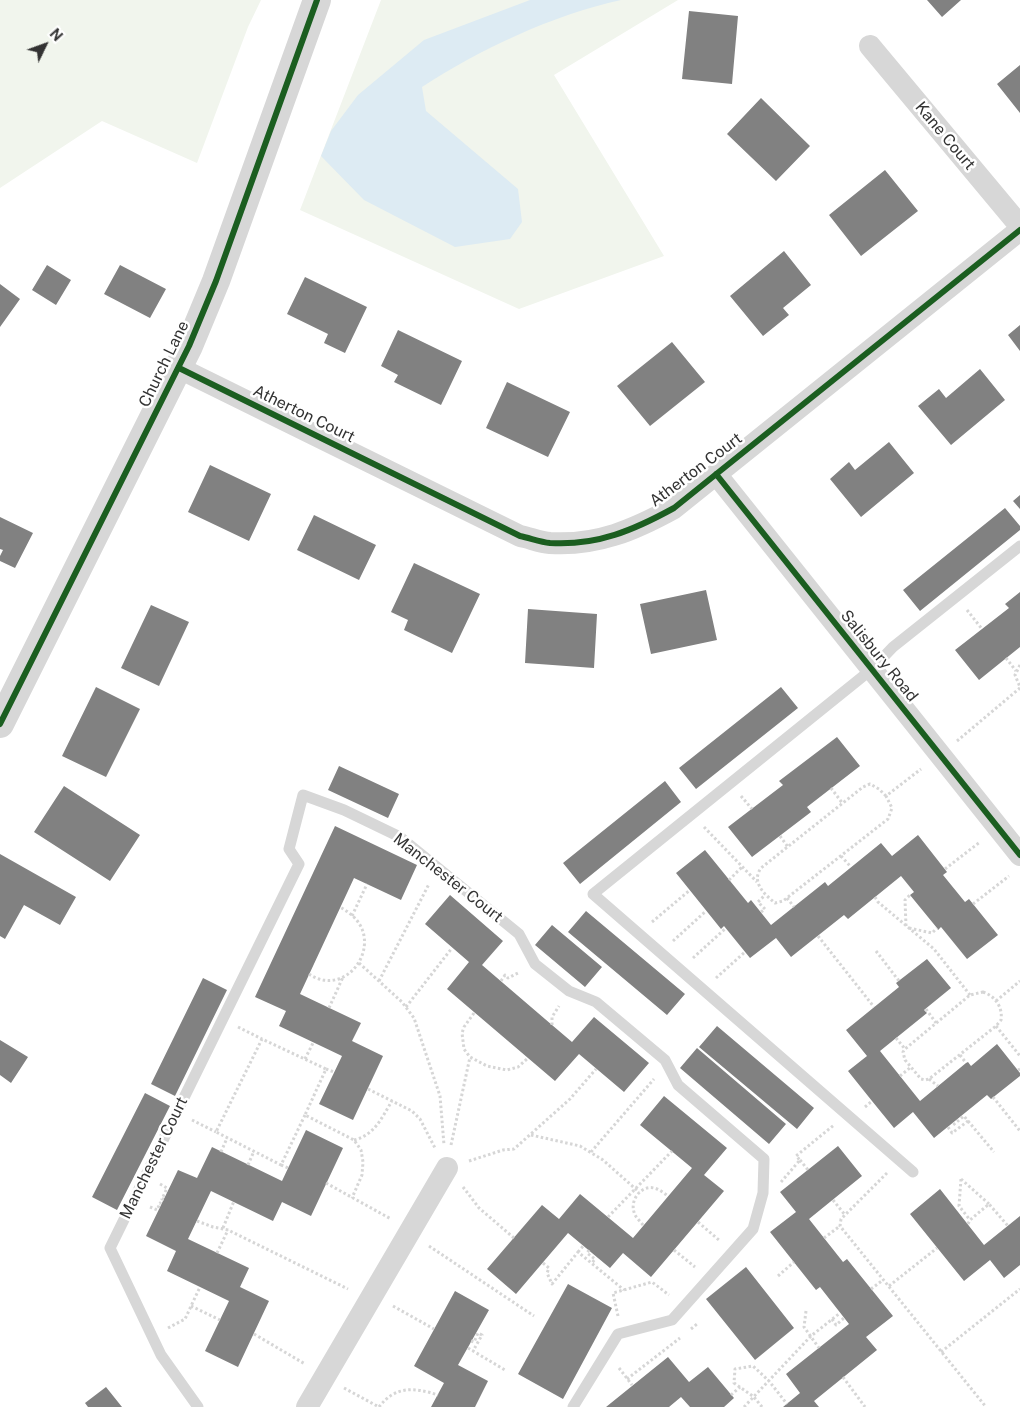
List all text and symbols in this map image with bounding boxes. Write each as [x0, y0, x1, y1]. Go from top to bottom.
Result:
north arrow [20, 20, 70, 70]
text: N [47, 26, 66, 44]
street label: Kane Court [911, 98, 979, 174]
street label: Church Lane [135, 318, 193, 410]
street label: Atherton Court [250, 381, 358, 447]
street label: Atherton Court [646, 429, 746, 511]
street label: Salisbury Road [836, 606, 922, 706]
street label: Manchester Court [389, 829, 507, 927]
street label: Manchester Court [116, 1094, 192, 1222]

